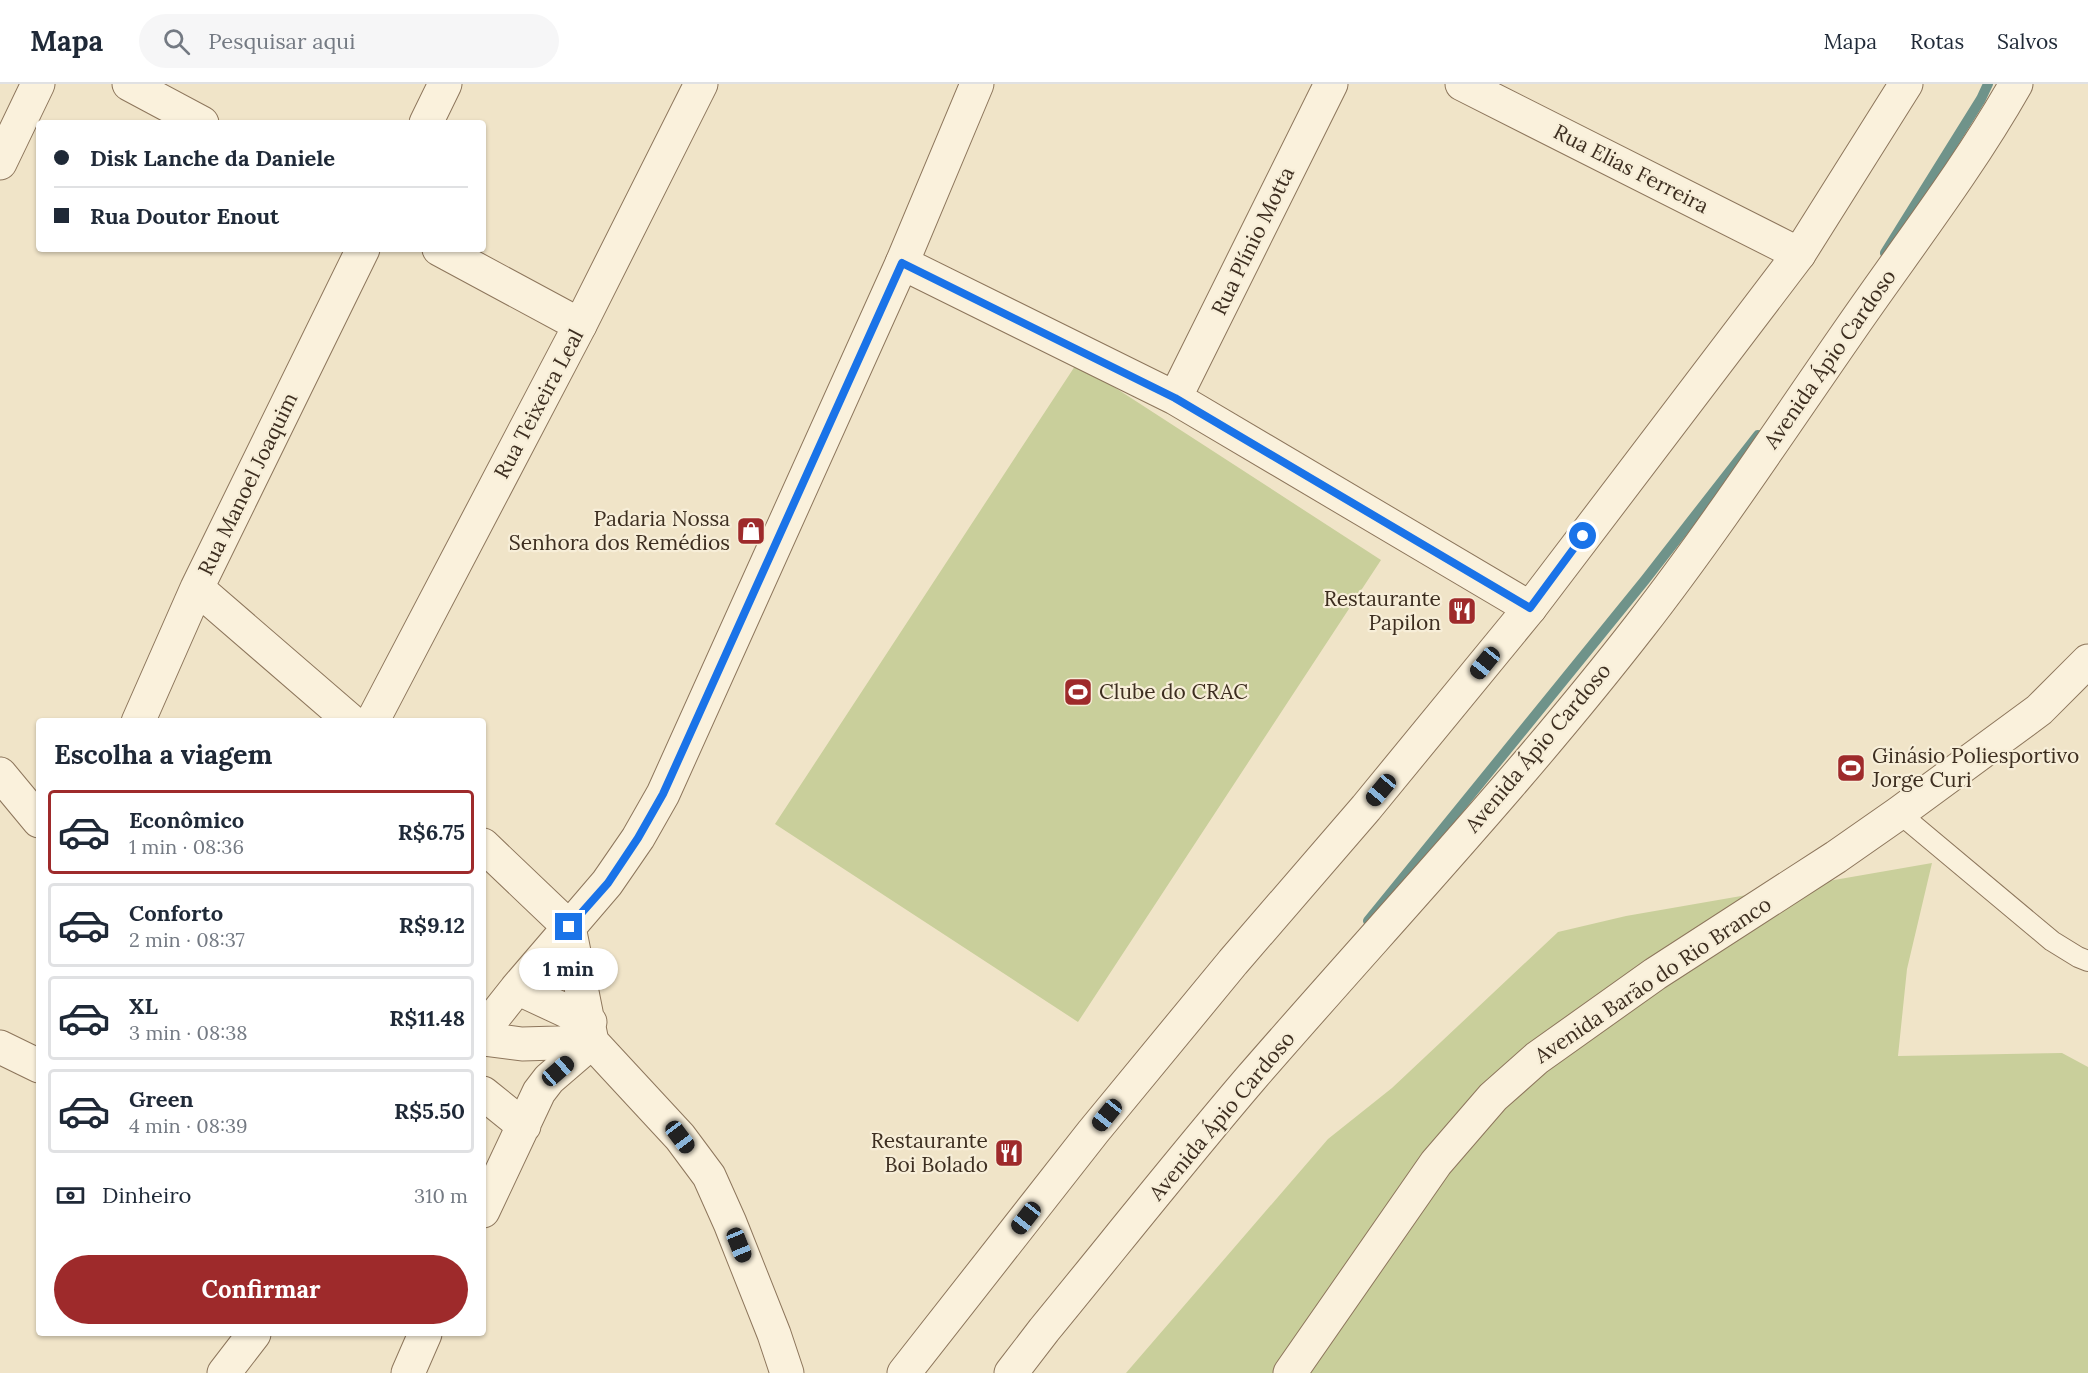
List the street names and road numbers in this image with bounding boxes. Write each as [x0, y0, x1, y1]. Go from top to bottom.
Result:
street label: Rua Elias Ferreira [1549, 118, 1713, 219]
street label: Rua Plínio Motta [1205, 162, 1300, 319]
street label: Avenida Ápio Cardoso [1757, 264, 1902, 454]
street label: Rua Teixeira Leal [488, 324, 589, 483]
street label: Rua Manoel Joaquim [192, 388, 304, 580]
street label: Avenida Ápio Cardoso [1458, 657, 1616, 839]
street label: Avenida Barão do Rio Branco [1528, 890, 1776, 1070]
street label: Avenida Ápio Cardoso [1142, 1025, 1300, 1207]

